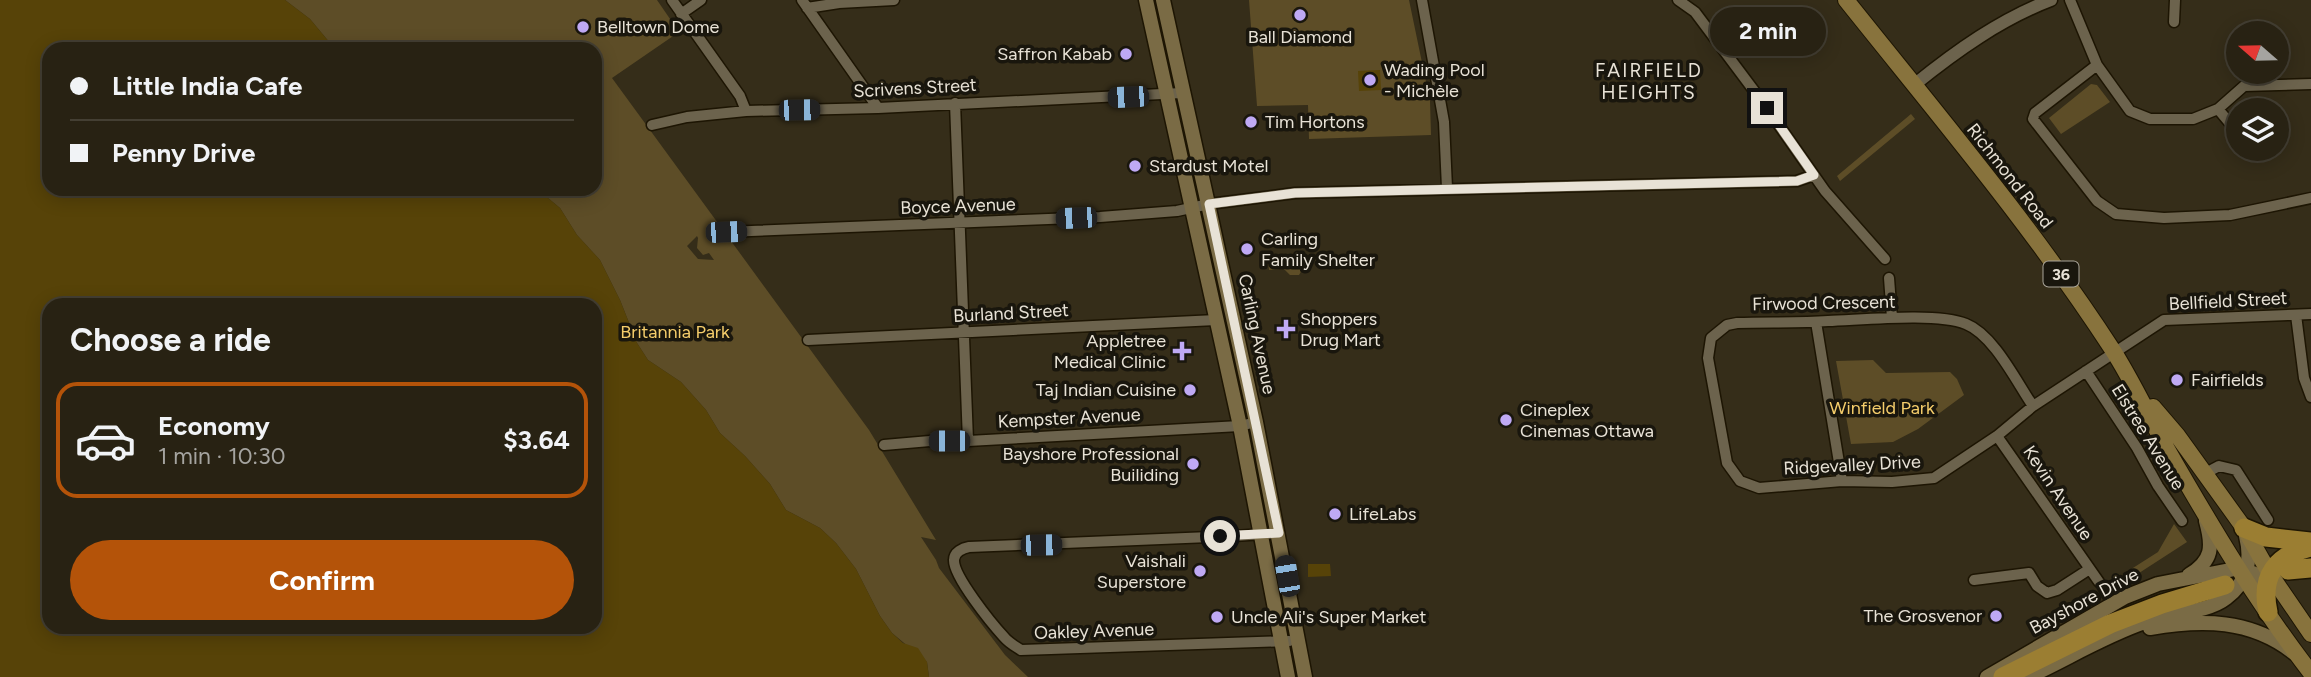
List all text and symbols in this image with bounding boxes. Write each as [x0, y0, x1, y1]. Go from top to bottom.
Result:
marker: Ball Diamond [1292, 7, 1308, 23]
callout: 2 min [1709, 7, 1825, 56]
place label: Belltown Dome [597, 16, 719, 38]
text: 2 min [1739, 17, 1797, 45]
marker: Belltown Dome [575, 19, 591, 35]
north arrow [2226, 21, 2289, 84]
map controls [2226, 21, 2289, 161]
place label: Ball Diamond [1248, 26, 1352, 48]
place label: Saffron Kabab [997, 43, 1112, 65]
marker: Saffron Kabab [1118, 46, 1134, 62]
place label: Wading Pool - Michèle [1384, 59, 1485, 102]
district label: FAIRFIELD HEIGHTS [1595, 59, 1703, 104]
text: Little India Cafe [112, 70, 302, 102]
marker: Wading Pool - Michèle [1362, 72, 1378, 88]
street label: Scrivens Street [853, 74, 977, 102]
car [1107, 86, 1150, 108]
route end [1751, 92, 1783, 124]
button: layers [2226, 98, 2289, 161]
car [778, 99, 821, 121]
place label: Tim Hortons [1265, 111, 1365, 133]
marker: Tim Hortons [1243, 114, 1259, 130]
street label: Richmond Road [1962, 119, 2058, 233]
text: Penny Drive [112, 137, 255, 169]
place label: Stardust Motel [1149, 155, 1269, 177]
marker: Stardust Motel [1127, 158, 1143, 174]
street label: Boyce Avenue [900, 193, 1016, 219]
car [1055, 207, 1098, 229]
car [705, 221, 748, 243]
place label: Carling Family Shelter [1261, 228, 1375, 271]
marker: Carling Family Shelter [1239, 241, 1255, 257]
road number: 36 [2044, 262, 2078, 286]
street label: Carling Avenue [1234, 272, 1281, 396]
street label: Bellfield Street [2168, 287, 2288, 315]
street label: Firwood Crescent [1752, 291, 1896, 315]
street label: Burland Street [953, 299, 1070, 327]
place label: Shoppers Drug Mart [1300, 308, 1381, 351]
text: Choose a ride [70, 321, 271, 359]
park label: Britannia Park [620, 321, 730, 343]
marker: Shoppers Drug Mart [1278, 321, 1294, 337]
place label: Appletree Medical Clinic [1054, 330, 1166, 373]
marker: Appletree Medical Clinic [1172, 341, 1192, 361]
place label: Fairfields [2191, 369, 2264, 391]
marker: Fairfields [2169, 372, 2185, 388]
place label: Taj Indian Cuisine [1036, 379, 1176, 401]
street label: Elstree Avenue [2107, 380, 2189, 494]
marker: Taj Indian Cuisine [1182, 382, 1198, 398]
park label: Winfield Park [1829, 397, 1935, 419]
place label: Cineplex Cinemas Ottawa [1520, 399, 1654, 442]
street label: Kempster Avenue [997, 403, 1141, 433]
icon: car [74, 409, 137, 472]
text: Economy [158, 410, 270, 442]
marker: Cineplex Cinemas Ottawa [1498, 412, 1514, 428]
text: $3.64 [503, 424, 570, 456]
car [929, 431, 971, 452]
text: 1 min · 10:30 [158, 442, 285, 470]
street label: Kevin Avenue [2018, 442, 2098, 545]
place label: Bayshore Professional Builiding [1002, 443, 1179, 486]
street label: Ridgevalley Drive [1783, 450, 1921, 480]
marker: Bayshore Professional Builiding [1185, 456, 1201, 472]
place label: LifeLabs [1349, 503, 1416, 525]
marker: LifeLabs [1327, 506, 1343, 522]
route start [1204, 520, 1236, 552]
car [1020, 534, 1063, 556]
button: Confirm [70, 540, 574, 620]
place label: Vaishali Superstore [1097, 550, 1186, 593]
car [1274, 553, 1301, 599]
marker: Vaishali Superstore [1192, 563, 1208, 579]
street label: Bayshore Drive [2026, 563, 2142, 639]
place label: The Grosvenor [1864, 605, 1982, 627]
place label: Uncle Ali's Super Market [1231, 606, 1426, 628]
marker: The Grosvenor [1988, 608, 2004, 624]
marker: Uncle Ali's Super Market [1209, 609, 1225, 625]
street label: Oakley Avenue [1034, 618, 1155, 644]

